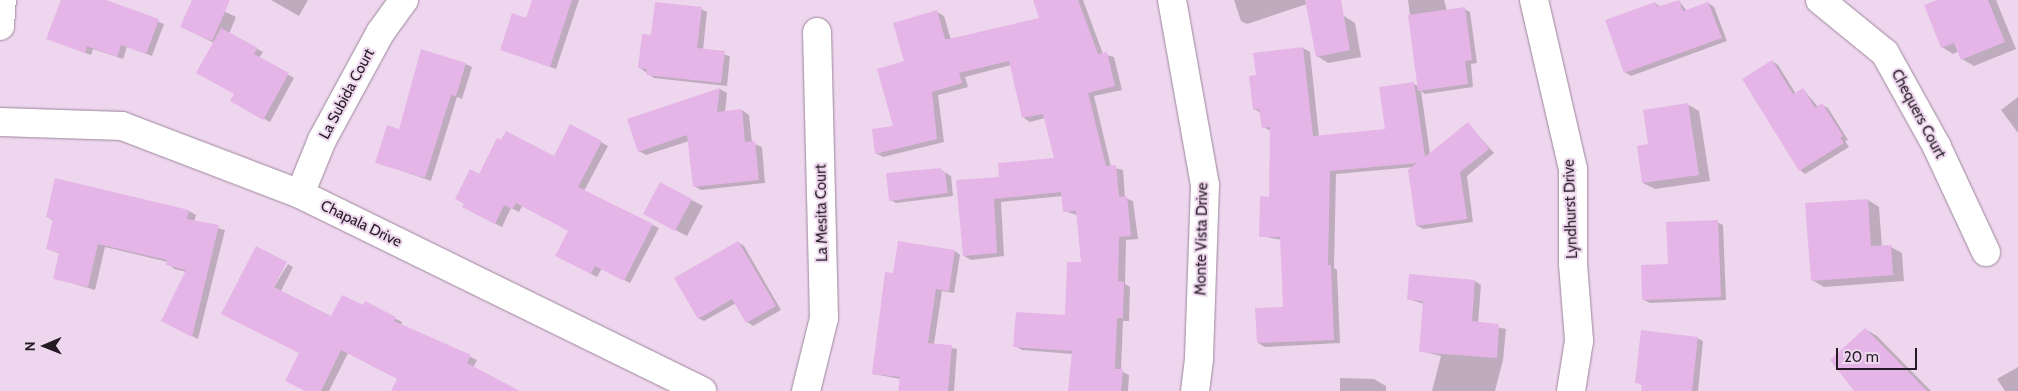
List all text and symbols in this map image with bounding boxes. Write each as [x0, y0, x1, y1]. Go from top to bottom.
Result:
street label: La Subida Court [316, 46, 378, 142]
street label: Chequers Court [1887, 66, 1949, 162]
street label: Lyndhurst Drive [1560, 159, 1582, 259]
street label: La Mesita Court [812, 164, 832, 262]
street label: Monte Vista Drive [1192, 182, 1212, 296]
street label: Chapala Drive [318, 197, 404, 251]
north arrow [20, 321, 70, 371]
scale bar [1838, 338, 1919, 370]
text: N [21, 341, 39, 351]
text: 20 m [1844, 348, 1879, 366]

